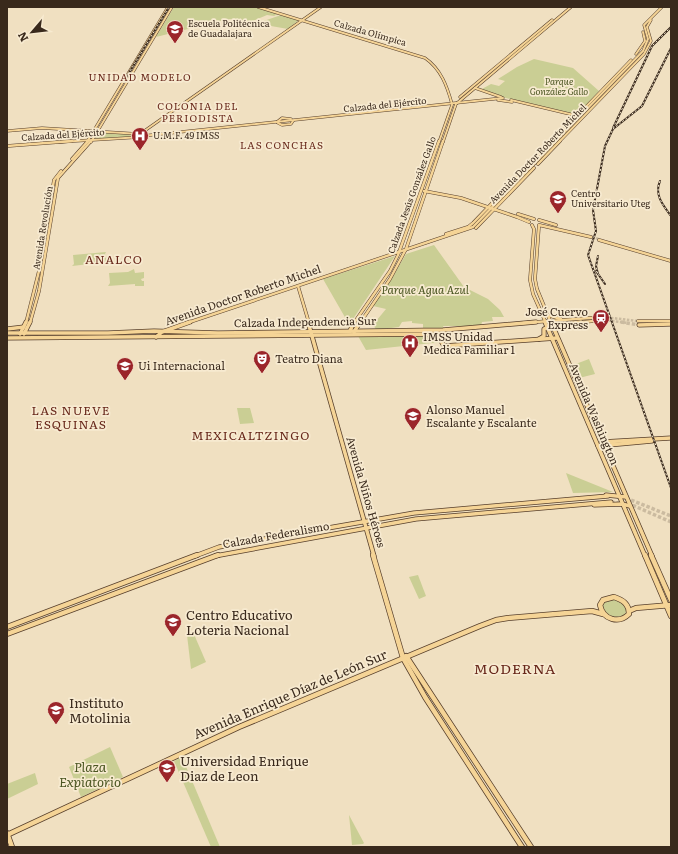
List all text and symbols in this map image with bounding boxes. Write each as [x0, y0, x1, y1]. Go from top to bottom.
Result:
north arrow [12, 12, 52, 52]
street label: Calzada Olímpica [332, 15, 408, 49]
place label: Escuela Politécnica de Guadalajara [188, 16, 270, 40]
school or university icon: Escuela Politécnica de Guadalajara [165, 19, 185, 44]
text: N [13, 29, 32, 45]
district label: UNIDAD MODELO [89, 69, 191, 84]
park label: Parque González Gallo [530, 74, 588, 98]
street label: Calzada del Ejército [343, 93, 427, 115]
district label: COLONIA DEL PERIODISTA [157, 98, 239, 125]
street label: Avenida Doctor Roberto Michel [486, 100, 589, 206]
street label: Calzada del Ejército [21, 124, 105, 144]
hospital icon: U.M.F. 49 IMSS [130, 126, 150, 151]
place label: U.M.F. 49 IMSS [153, 128, 219, 142]
street label: Calzada Jesús González Gallo [383, 134, 439, 255]
district label: LAS CONCHAS [240, 137, 324, 152]
street label: Avenida Revolución [28, 185, 56, 271]
place label: Centro Universitario Uteg [571, 186, 651, 210]
school or university icon: Centro Universitario Uteg [548, 189, 568, 214]
district label: ANALCO [85, 250, 143, 268]
street label: Avenida Doctor Roberto Michel [163, 260, 323, 328]
park label: Parque Agua Azul [381, 281, 470, 297]
place label: José Cuervo Express [525, 303, 588, 332]
station icon: José Cuervo Express [591, 308, 611, 333]
street label: Calzada Independencia Sur [234, 312, 377, 330]
place label: IMSS Unidad Medica Familiar 1 [423, 328, 516, 357]
hospital icon: IMSS Unidad Medica Familiar 1 [400, 333, 420, 358]
theatre icon: Teatro Diana [252, 349, 272, 374]
place label: Teatro Diana [275, 350, 343, 366]
school or university icon: Ui Internacional [115, 356, 135, 381]
place label: Ui Internacional [138, 357, 225, 373]
street label: Avenida Washington [566, 360, 624, 467]
district label: LAS NUEVE ESQUINAS [32, 401, 110, 433]
place label: Alonso Manuel Escalante y Escalante [426, 401, 537, 430]
school or university icon: Alonso Manuel Escalante y Escalante [403, 406, 423, 431]
district label: MEXICALTZINGO [192, 426, 310, 444]
street label: Avenida Niños Héroes [343, 434, 390, 549]
street label: Calzada Federalismo [221, 517, 330, 551]
place label: Centro Educativo Loteria Nacional [186, 605, 293, 639]
school or university icon: Centro Educativo Loteria Nacional [163, 612, 183, 637]
street label: Avenida Enrique Díaz de León Sur [190, 644, 390, 743]
district label: MODERNA [474, 658, 556, 678]
place label: Instituto Motolinia [69, 693, 130, 727]
school or university icon: Instituto Motolinia [46, 700, 66, 725]
place label: Universidad Enrique Diaz de Leon [180, 751, 309, 785]
park label: Plaza Expiatorio [59, 757, 121, 791]
school or university icon: Universidad Enrique Diaz de Leon [157, 758, 177, 783]

